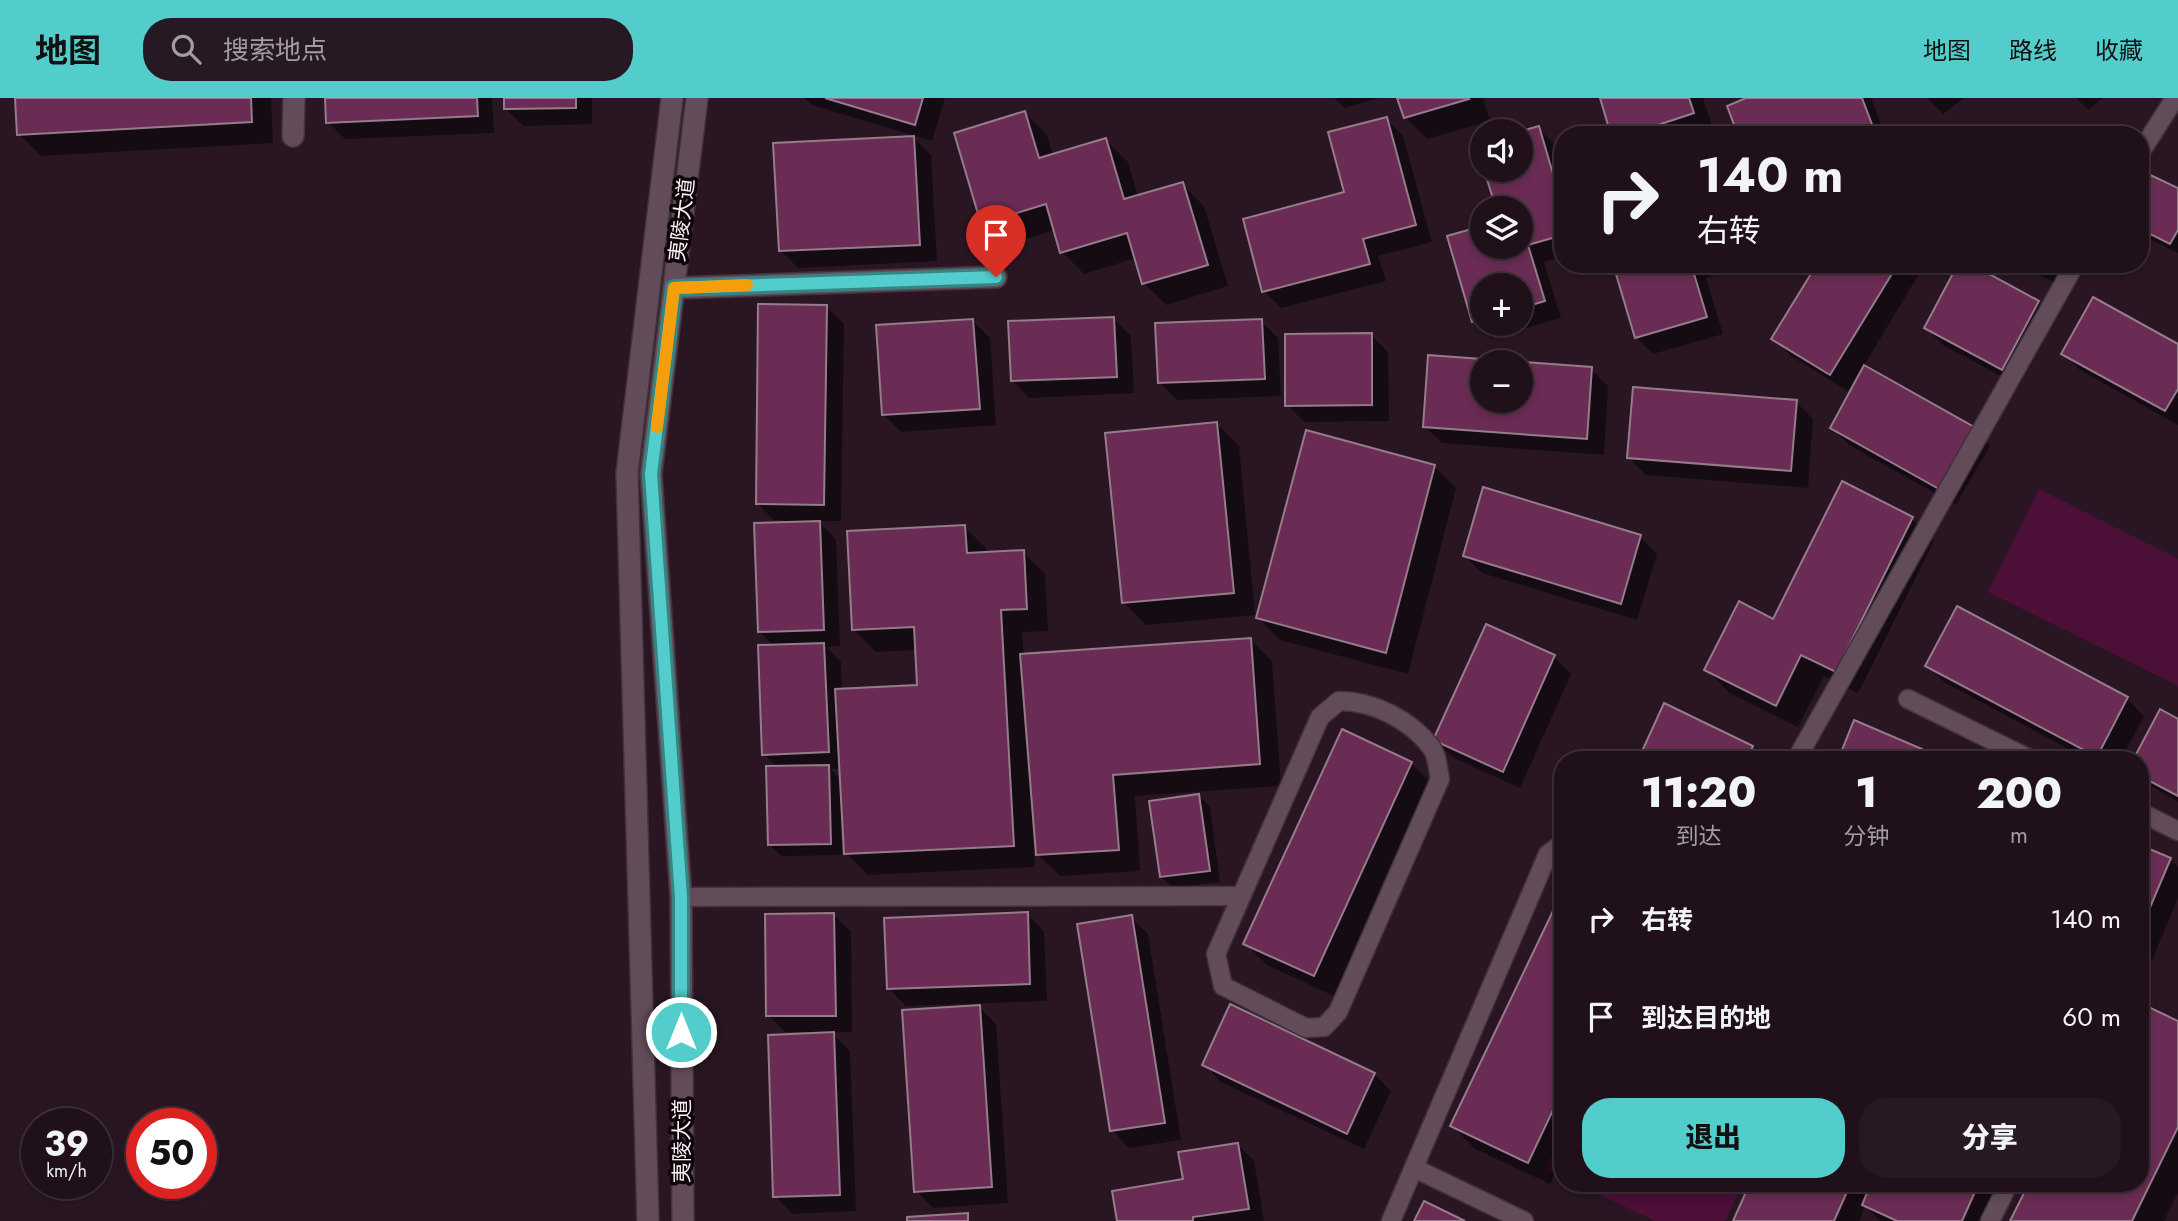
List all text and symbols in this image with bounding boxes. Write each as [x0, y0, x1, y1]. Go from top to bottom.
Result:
search box [143, 18, 633, 81]
text: 地图 [35, 27, 101, 74]
icon: search [167, 30, 205, 68]
text: 搜索地点 [223, 31, 327, 69]
text: 地图 [1923, 33, 1971, 68]
text: 路线 [2009, 33, 2057, 68]
text: 收藏 [2095, 33, 2143, 68]
map controls [1470, 119, 1533, 413]
button: sound [1470, 119, 1533, 182]
text: 140 m [1697, 140, 1843, 210]
icon: right [1582, 154, 1673, 245]
street label: 夷陵大道 [662, 176, 702, 264]
button: layers [1470, 196, 1533, 259]
pin [966, 205, 1026, 277]
text: 右转 [1697, 208, 1761, 254]
icon: arrive [977, 216, 1015, 254]
button: + [1470, 273, 1533, 336]
button: − [1470, 350, 1533, 413]
text: 11:20 [1641, 762, 1756, 823]
text: 1 [1855, 762, 1877, 823]
text: 200 [1976, 763, 2062, 824]
text: m [2010, 818, 2028, 852]
text: 到达 [1676, 819, 1722, 853]
text: 分钟 [1843, 819, 1889, 853]
icon: right [1582, 900, 1620, 938]
text: 140 m [2050, 900, 2121, 938]
text: 右转 [1641, 901, 1693, 939]
position arrow [644, 995, 718, 1069]
icon: arrive [1582, 998, 1620, 1036]
text: 60 m [2062, 998, 2121, 1036]
text: 到达目的地 [1641, 999, 1771, 1037]
button: 退出 [1582, 1098, 1845, 1178]
button: 分享 [1859, 1098, 2121, 1178]
street label: 夷陵大道 [667, 1099, 697, 1183]
speed limit sign: 50 [126, 1108, 217, 1199]
text: 39 [44, 1119, 89, 1169]
text: km/h [46, 1158, 87, 1184]

